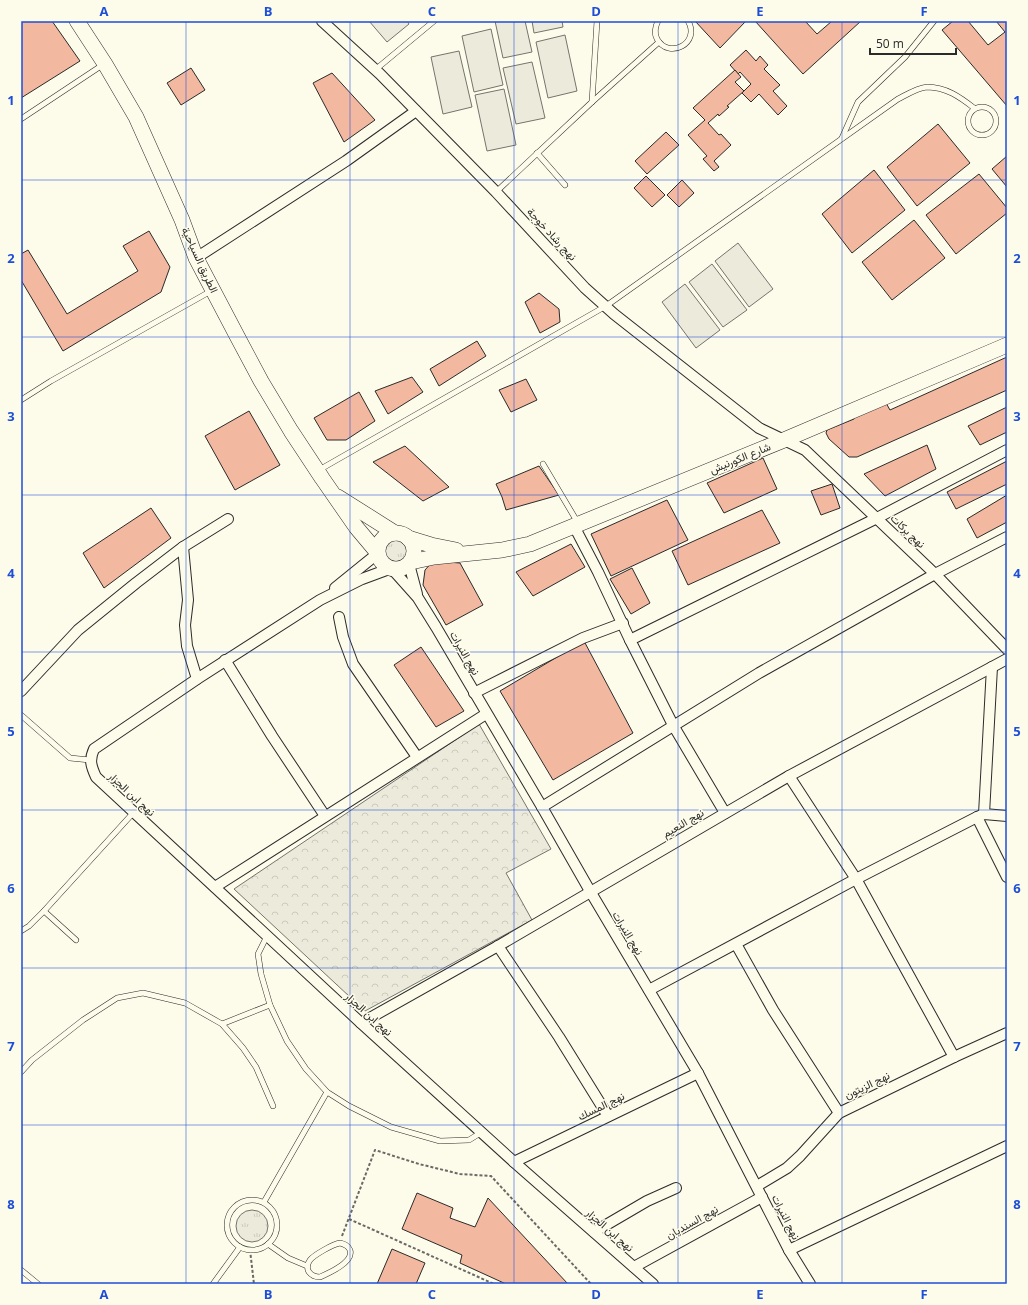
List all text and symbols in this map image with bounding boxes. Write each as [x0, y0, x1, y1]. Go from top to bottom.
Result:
text: A [100, 2, 109, 20]
text: B [264, 2, 273, 20]
text: C [428, 2, 436, 20]
text: D [591, 2, 601, 20]
text: E [756, 2, 764, 20]
text: F [920, 2, 928, 20]
scale bar [870, 30, 956, 56]
text: 50 m [876, 35, 904, 52]
text: 1 [7, 91, 15, 109]
text: 1 [1013, 91, 1021, 109]
street label: نهج رشاد خوجة [523, 204, 581, 264]
street label: الطريق السياحية [179, 224, 222, 295]
text: 2 [7, 249, 15, 267]
text: 2 [1013, 249, 1021, 267]
text: 3 [7, 407, 15, 425]
text: 3 [1013, 407, 1021, 425]
street label: شارع الكورنيش [707, 438, 773, 478]
street label: نهج بركات [887, 510, 929, 552]
text: 4 [7, 564, 15, 582]
text: 4 [1013, 564, 1021, 582]
street label: نهج النيرات [446, 628, 484, 678]
text: 5 [7, 722, 15, 740]
text: 5 [1013, 722, 1021, 740]
street label: نهج ابن الجزار [104, 767, 159, 820]
street label: نهج النعيم [659, 805, 707, 841]
text: 6 [7, 879, 15, 897]
text: 6 [1013, 879, 1021, 897]
street label: نهج النيرات [609, 908, 647, 958]
street label: نهج ابن الجزار [341, 988, 396, 1040]
text: 7 [7, 1037, 15, 1055]
text: 7 [1013, 1037, 1021, 1055]
street label: نهج الزيتون [842, 1067, 892, 1103]
street label: نهج المسك [575, 1088, 627, 1124]
street label: نهج النيرات [768, 1192, 804, 1242]
text: 8 [7, 1195, 15, 1213]
text: 8 [1013, 1195, 1021, 1213]
street label: نهج السنديان [663, 1201, 721, 1243]
street label: نهج ابن الجزار [582, 1204, 637, 1255]
text: A [100, 1285, 109, 1303]
text: B [264, 1285, 273, 1303]
text: C [428, 1285, 436, 1303]
text: D [591, 1285, 601, 1303]
text: E [756, 1285, 764, 1303]
text: F [920, 1285, 928, 1303]

